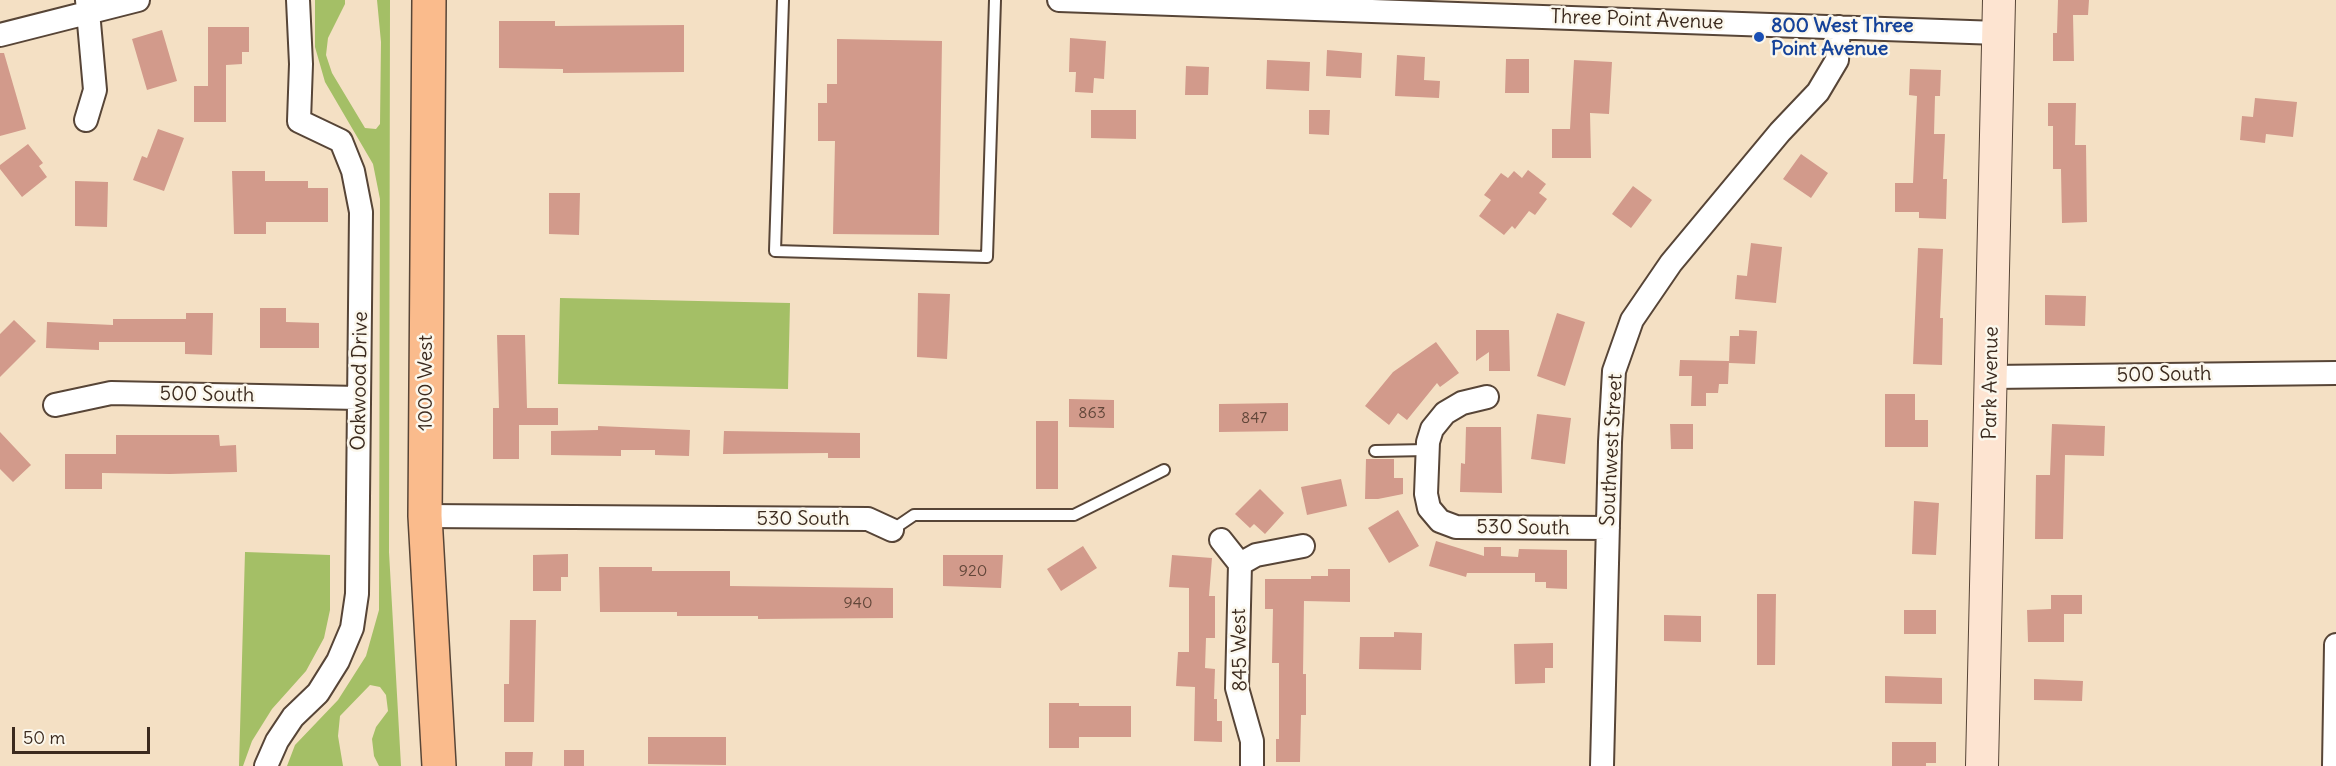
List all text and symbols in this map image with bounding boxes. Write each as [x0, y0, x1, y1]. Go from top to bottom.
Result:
street label: Three Point Avenue [1550, 5, 1724, 35]
place label: 800 West Three Point Avenue [1771, 14, 1914, 61]
marker: 800 West Three Point Avenue [1752, 30, 1766, 44]
street label: Oakwood Drive [347, 311, 373, 451]
street label: Park Avenue [1978, 326, 2004, 440]
street label: 1000 West [414, 335, 438, 431]
street label: 500 South [2116, 362, 2212, 388]
street label: Southwest Street [1596, 373, 1628, 527]
street label: 500 South [159, 382, 255, 408]
house number: 863 [1078, 403, 1106, 423]
house number: 847 [1241, 408, 1267, 428]
street label: 530 South [756, 507, 850, 531]
street label: 530 South [1476, 515, 1570, 541]
house number: 920 [959, 561, 987, 581]
house number: 940 [844, 593, 872, 613]
street label: 845 West [1227, 608, 1253, 692]
scale bar [15, 715, 153, 753]
text: 50 m [23, 726, 65, 749]

